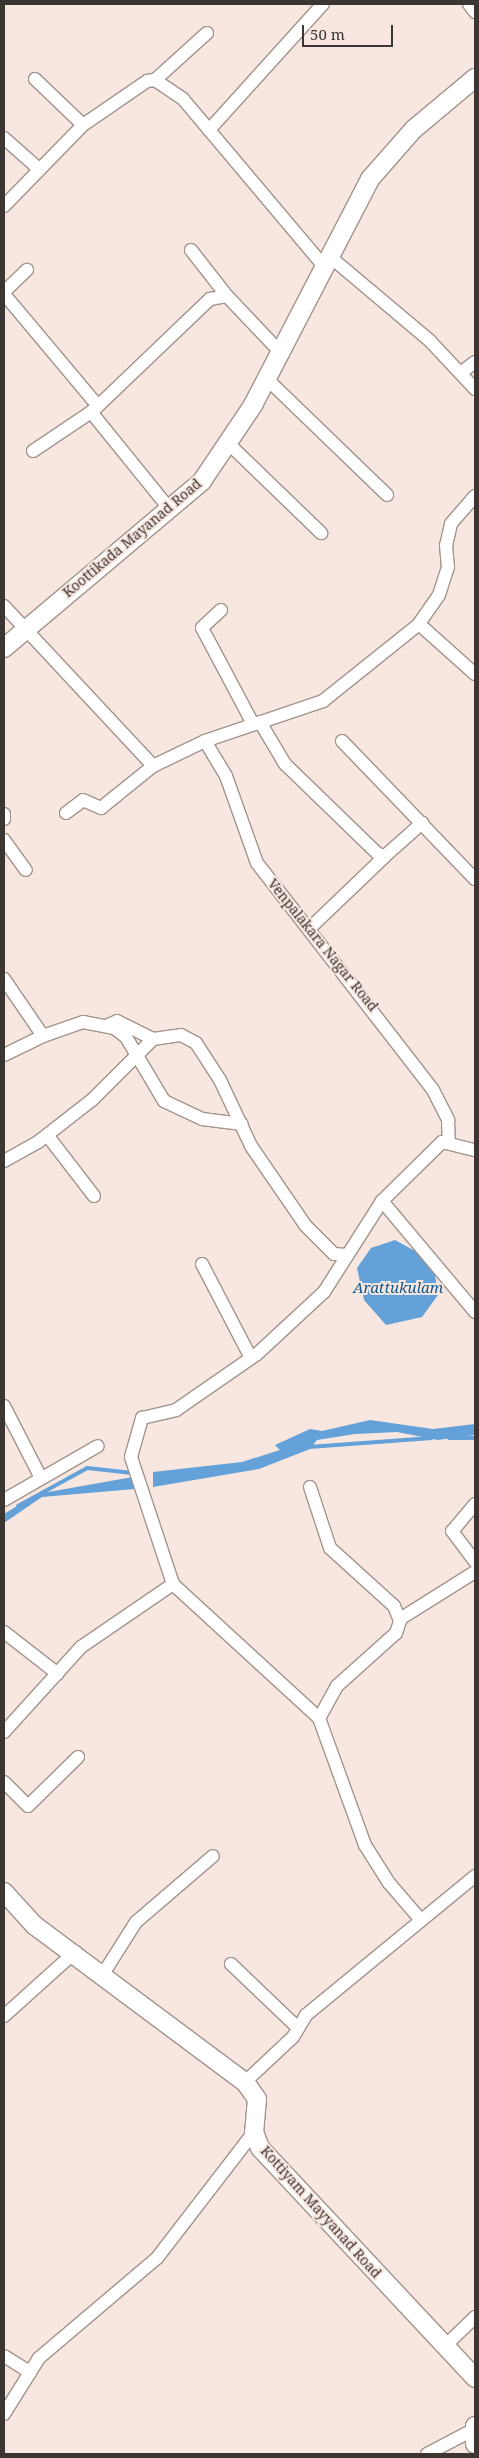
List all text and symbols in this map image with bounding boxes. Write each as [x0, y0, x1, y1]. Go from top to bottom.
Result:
scale bar [304, 15, 395, 47]
text: 50 m [310, 24, 345, 44]
street label: Koottikada Mayanad Road [59, 475, 205, 601]
street label: Venpalakara Nagar Road [264, 875, 382, 1015]
water label: Arattukulam [353, 1279, 443, 1297]
street label: Kottiyam Mayyanad Road [257, 2142, 385, 2282]

